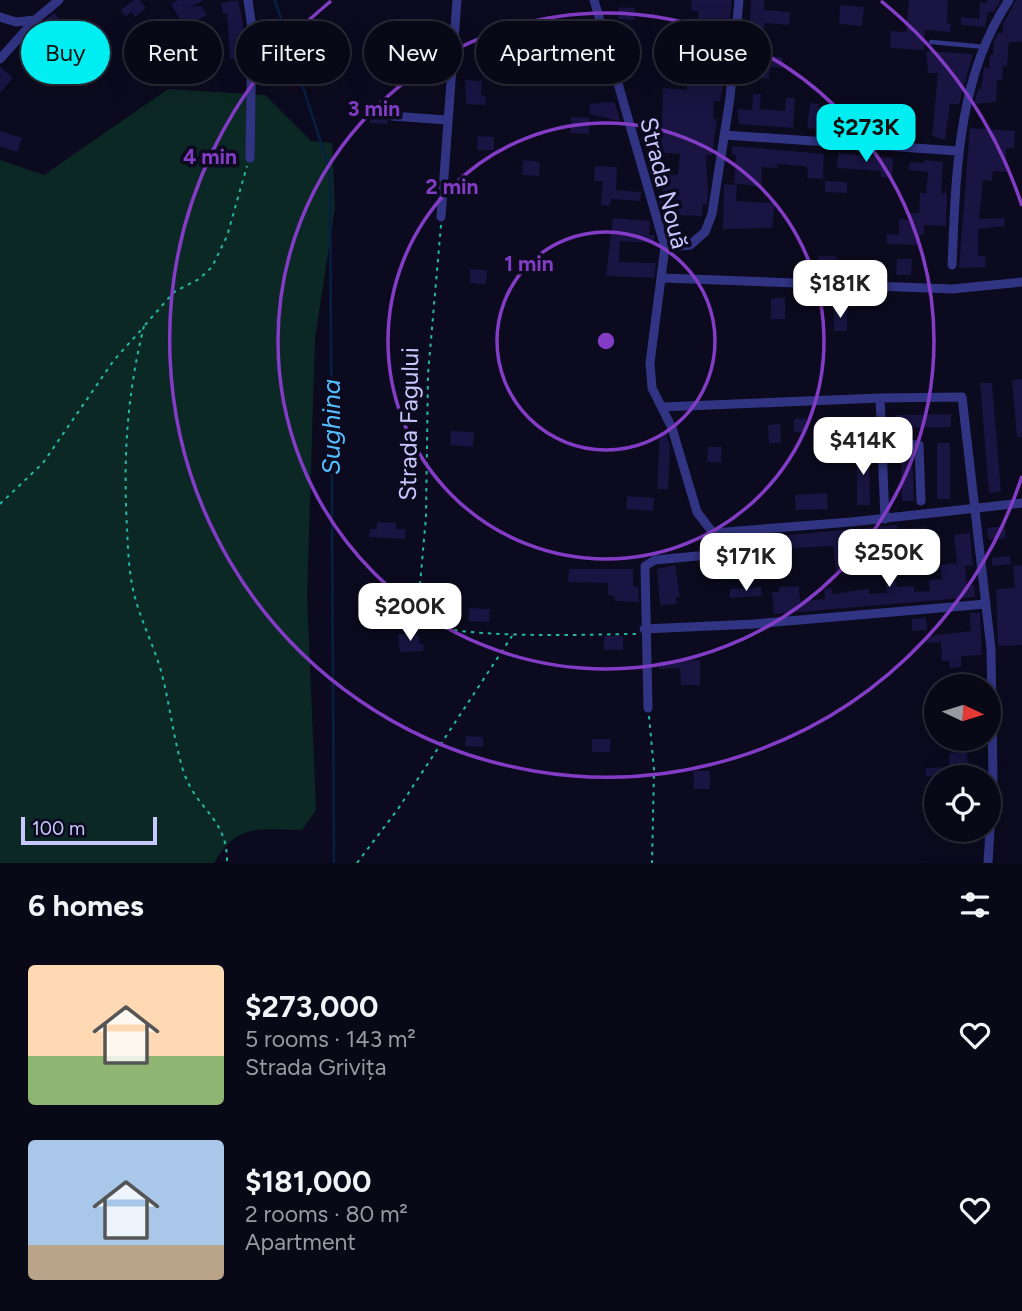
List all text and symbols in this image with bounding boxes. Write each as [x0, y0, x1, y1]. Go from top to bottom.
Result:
chip: Buy [21, 21, 110, 84]
chip: Rent [124, 21, 222, 84]
chip: Filters [236, 21, 350, 84]
chip: New [364, 21, 462, 84]
chip: Apartment [476, 21, 640, 84]
chip: House [654, 21, 771, 84]
text: 3 min [348, 96, 400, 121]
pin: $273K [817, 104, 915, 164]
text: $273K [833, 113, 899, 141]
street label: Strada Nouă [634, 114, 695, 252]
text: 4 min [183, 144, 237, 169]
text: 2 min [426, 174, 478, 199]
text: 1 min [504, 251, 554, 276]
pin: $181K [791, 260, 889, 320]
text: $181K [809, 269, 871, 297]
centre of rings [594, 329, 618, 353]
street label: Strada Fagului [393, 347, 424, 501]
water label: Sughina [315, 379, 347, 475]
pin: $414K [814, 418, 912, 477]
text: $414K [830, 426, 896, 454]
pin: $250K [840, 530, 938, 589]
pin: $171K [697, 534, 795, 593]
text: $250K [854, 538, 924, 566]
text: $171K [716, 542, 776, 570]
pin: $200K [361, 584, 459, 643]
text: $200K [374, 592, 446, 620]
north arrow [924, 674, 1001, 751]
map controls [924, 674, 1001, 842]
button: locate [924, 765, 1001, 842]
scale bar [21, 814, 158, 846]
text: 100 m [32, 817, 85, 840]
icon: filters [956, 886, 994, 924]
text: 6 homes [28, 887, 144, 924]
text: $273,000 [245, 988, 378, 1025]
icon: home [84, 993, 168, 1077]
icon: heart [956, 1016, 994, 1054]
text: 5 rooms · 143 m² [245, 1025, 416, 1053]
text: Strada Grivița [245, 1053, 386, 1081]
text: $181,000 [245, 1163, 371, 1200]
icon: home [84, 1168, 168, 1252]
icon: heart [956, 1191, 994, 1229]
text: 2 rooms · 80 m² [245, 1200, 408, 1228]
text: Apartment [245, 1228, 356, 1256]

